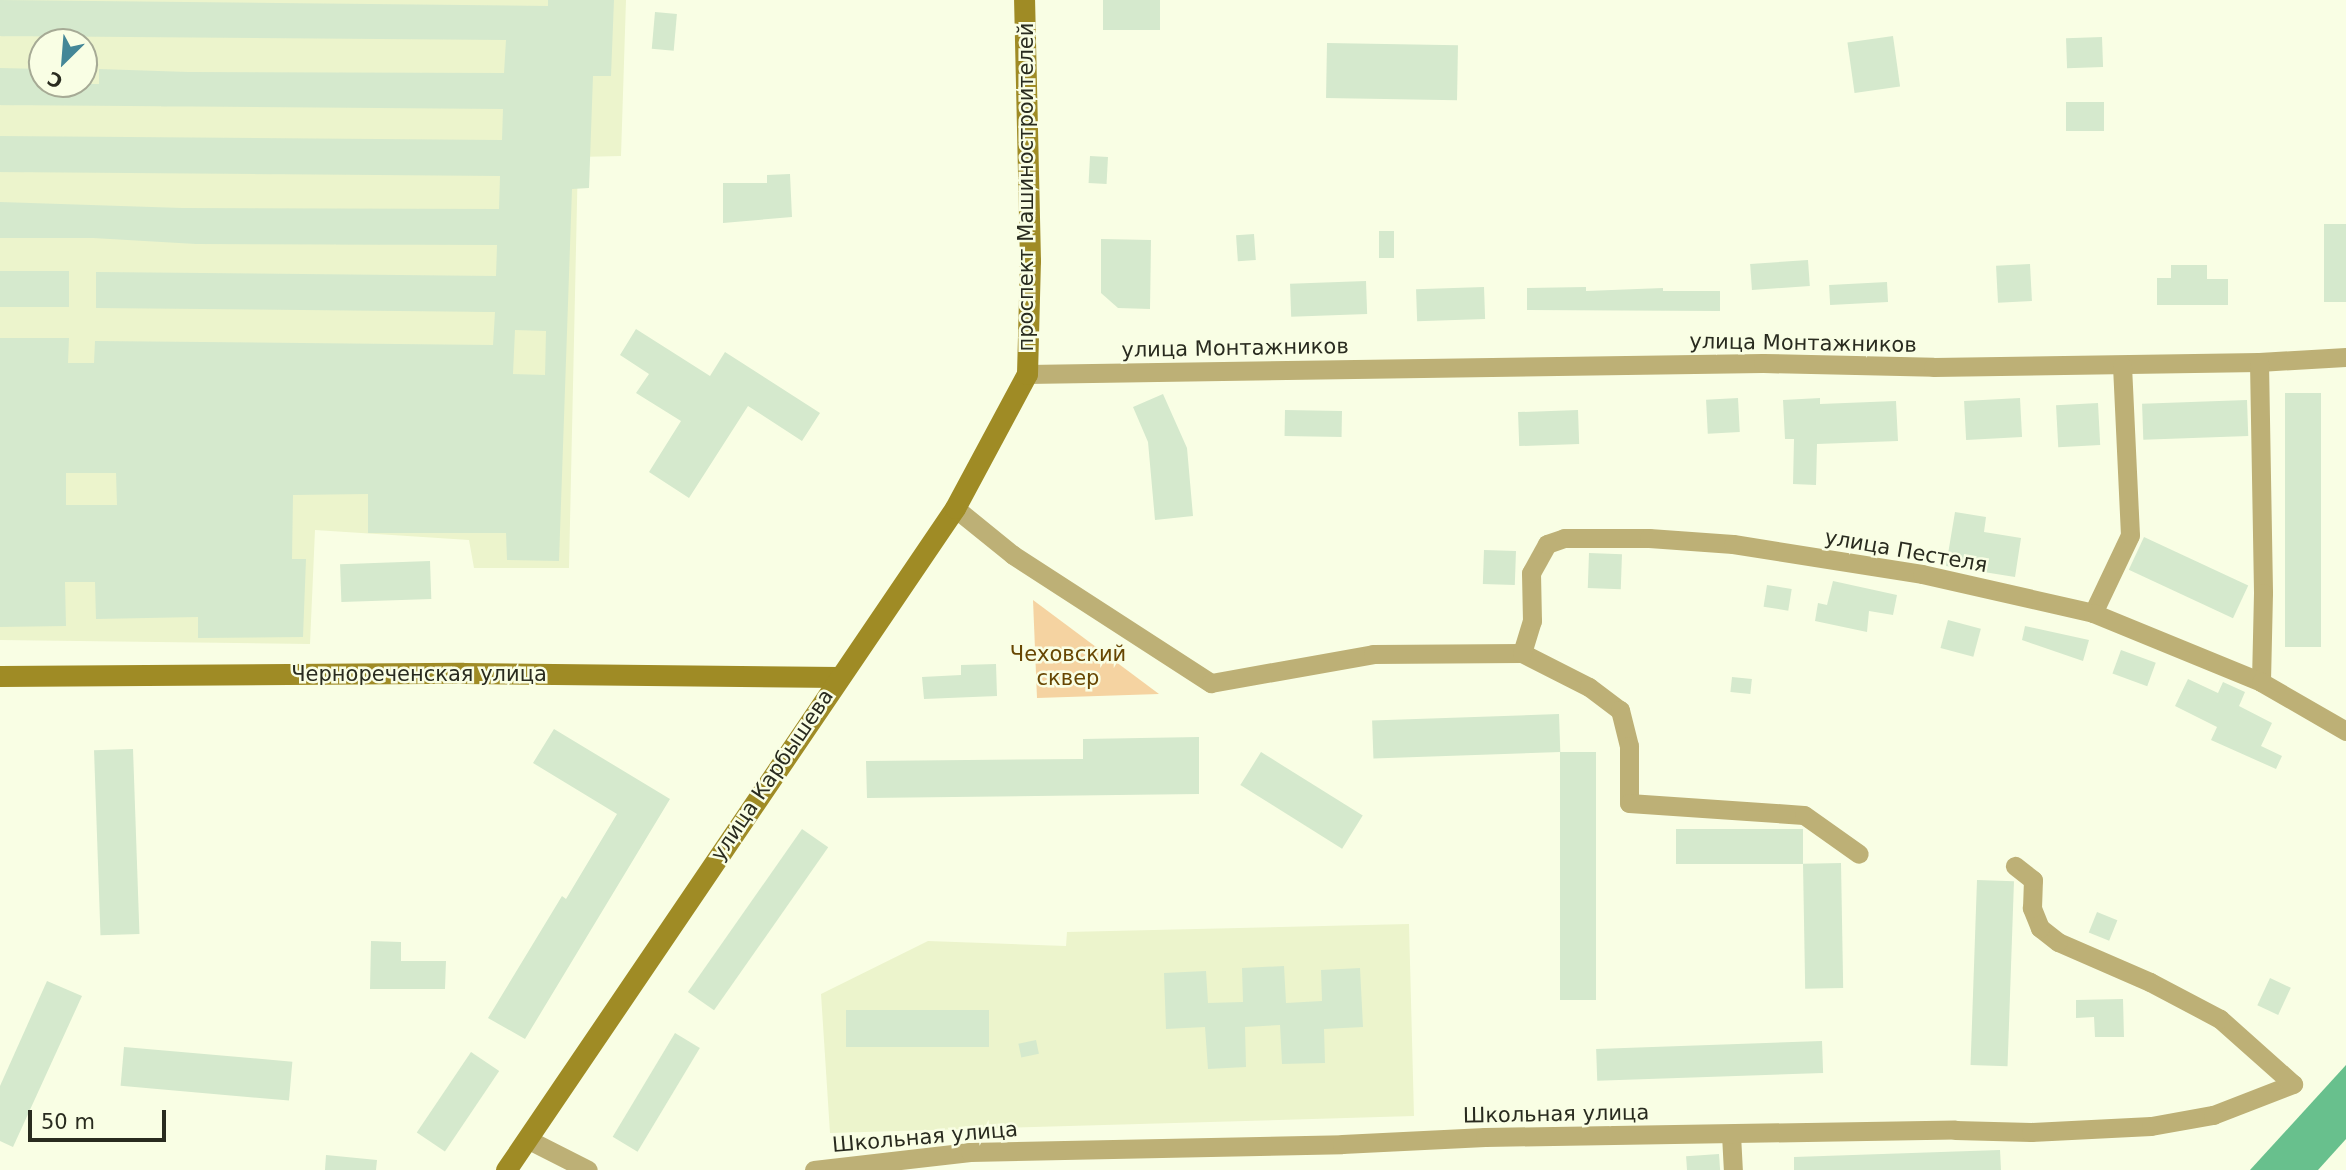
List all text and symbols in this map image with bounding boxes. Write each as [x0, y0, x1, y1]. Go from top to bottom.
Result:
street label: проспект Машиностроителей [1013, 23, 1039, 351]
north arrow [28, 28, 98, 98]
text: С [44, 67, 66, 93]
street label: улица Монтажников [1689, 328, 1917, 358]
street label: улица Монтажников [1121, 333, 1349, 363]
street label: улица Пестеля [1823, 524, 1989, 578]
park label: Чеховский сквер [1010, 641, 1126, 691]
street label: Чернореченская улица [291, 661, 547, 687]
street label: улица Карбышева [705, 684, 839, 866]
scale bar [32, 1096, 170, 1140]
street label: Школьная улица [1463, 1100, 1649, 1128]
text: 50 m [41, 1110, 95, 1134]
street label: Школьная улица [831, 1116, 1019, 1158]

